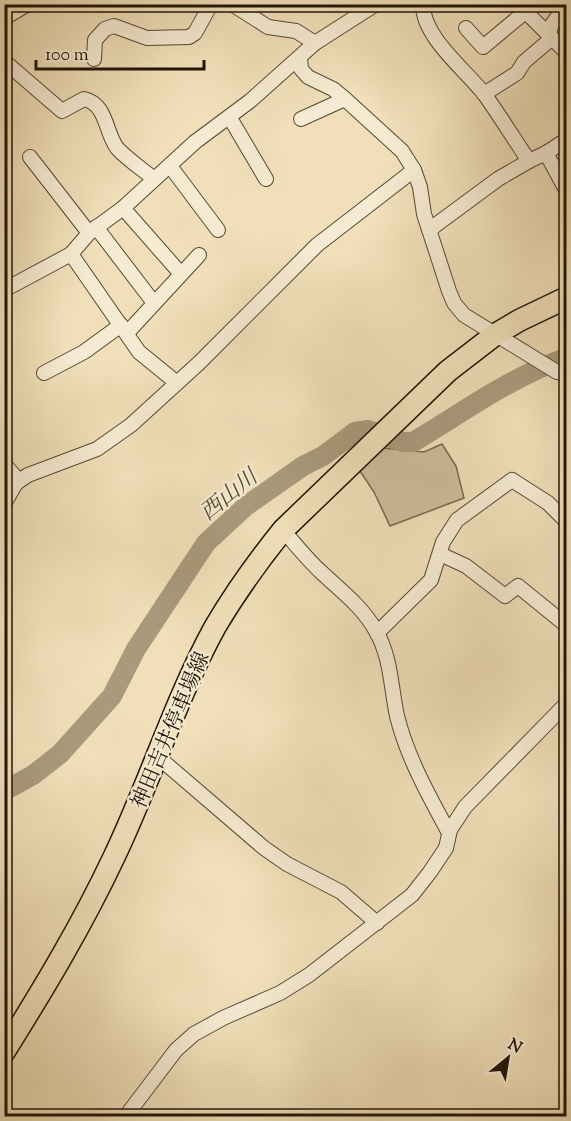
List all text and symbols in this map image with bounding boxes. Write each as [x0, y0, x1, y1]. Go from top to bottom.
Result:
scale bar [36, 33, 204, 71]
text: 100 m [45, 43, 89, 69]
water label: 西山川 [194, 462, 267, 530]
street label: 神田吉井停車場線 [125, 648, 218, 814]
north arrow [478, 1028, 538, 1088]
text: N [503, 1034, 526, 1060]

